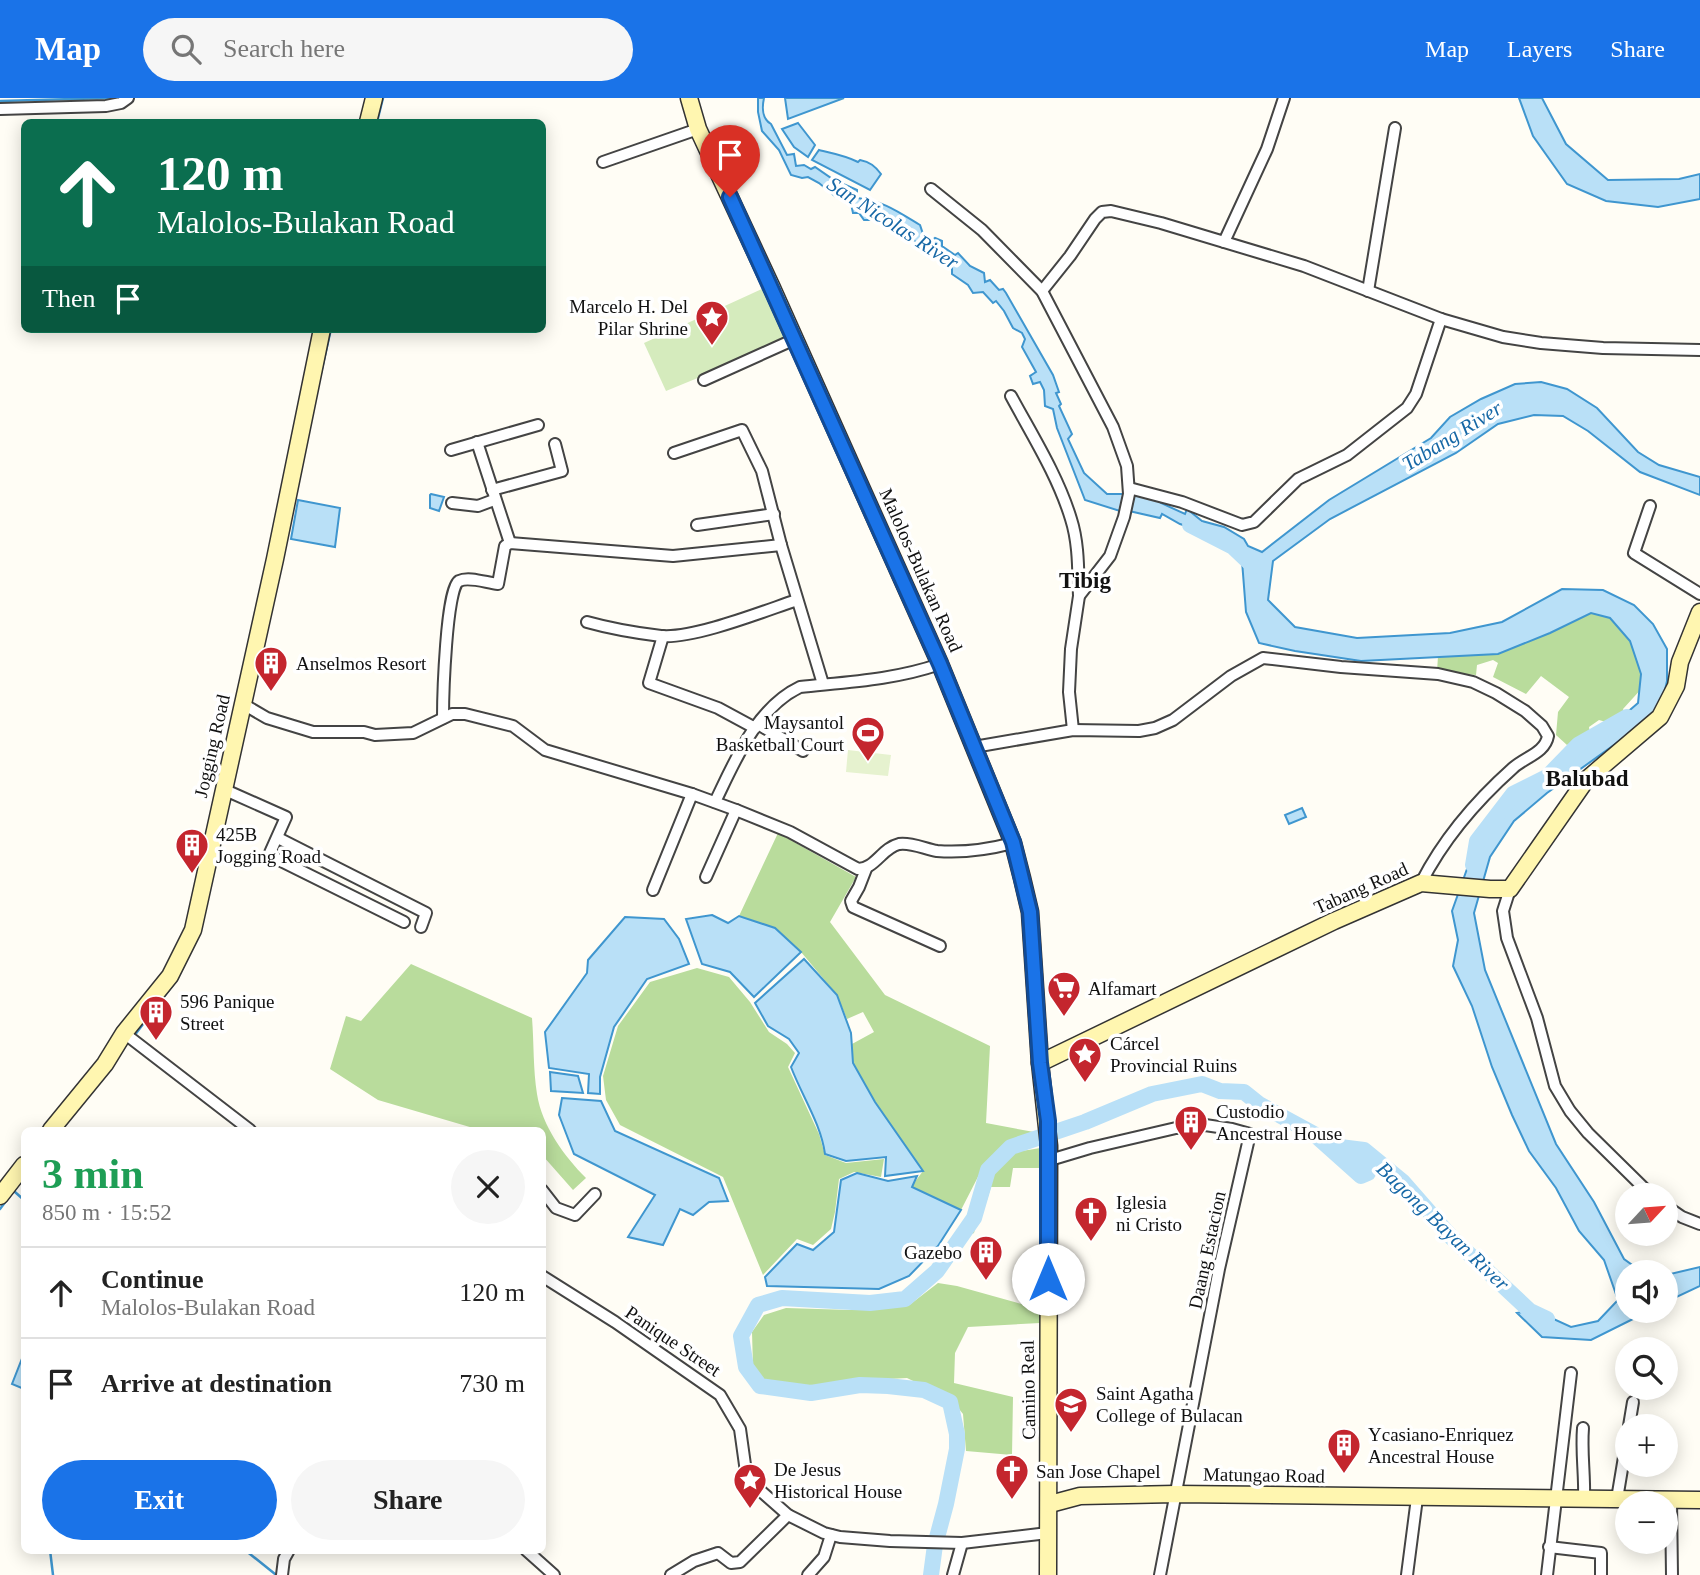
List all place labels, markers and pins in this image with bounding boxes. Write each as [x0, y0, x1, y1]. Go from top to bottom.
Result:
pin [700, 125, 760, 197]
place label: Marcelo H. Del Pilar Shrine [569, 296, 688, 339]
place icon: Marcelo H. Del Pilar Shrine [693, 298, 731, 347]
building icon: Anselmos Resort [252, 644, 290, 693]
place label: Anselmos Resort [296, 653, 427, 674]
place label: Maysantol Basketball Court [716, 712, 845, 755]
sports icon: Maysantol Basketball Court [849, 714, 887, 763]
place label: 425B Jogging Road [216, 824, 322, 867]
building icon: 425B Jogging Road [173, 826, 211, 875]
supermarket icon: Alfamart [1045, 969, 1083, 1018]
place label: Alfamart [1088, 978, 1157, 999]
place label: 596 Panique Street [180, 991, 274, 1034]
building icon: 596 Panique Street [137, 993, 175, 1042]
place label: Cárcel Provincial Ruins [1110, 1033, 1237, 1076]
place icon: Cárcel Provincial Ruins [1066, 1035, 1104, 1084]
place label: Custodio Ancestral House [1216, 1101, 1342, 1144]
building icon: Custodio Ancestral House [1172, 1103, 1210, 1152]
place label: Iglesia ni Cristo [1116, 1192, 1182, 1235]
church icon: Iglesia ni Cristo [1072, 1194, 1110, 1243]
building icon: Gazebo [967, 1233, 1005, 1282]
place label: Gazebo [904, 1242, 962, 1263]
place label: Saint Agatha College of Bulacan [1096, 1383, 1243, 1426]
school or university icon: Saint Agatha College of Bulacan [1052, 1385, 1090, 1434]
place label: Ycasiano-Enriquez Ancestral House [1368, 1424, 1514, 1467]
building icon: Ycasiano-Enriquez Ancestral House [1325, 1426, 1363, 1475]
church icon: San Jose Chapel [993, 1452, 1031, 1501]
place label: De Jesus Historical House [774, 1459, 902, 1502]
place icon: De Jesus Historical House [731, 1461, 769, 1510]
place label: San Jose Chapel [1036, 1461, 1161, 1482]

